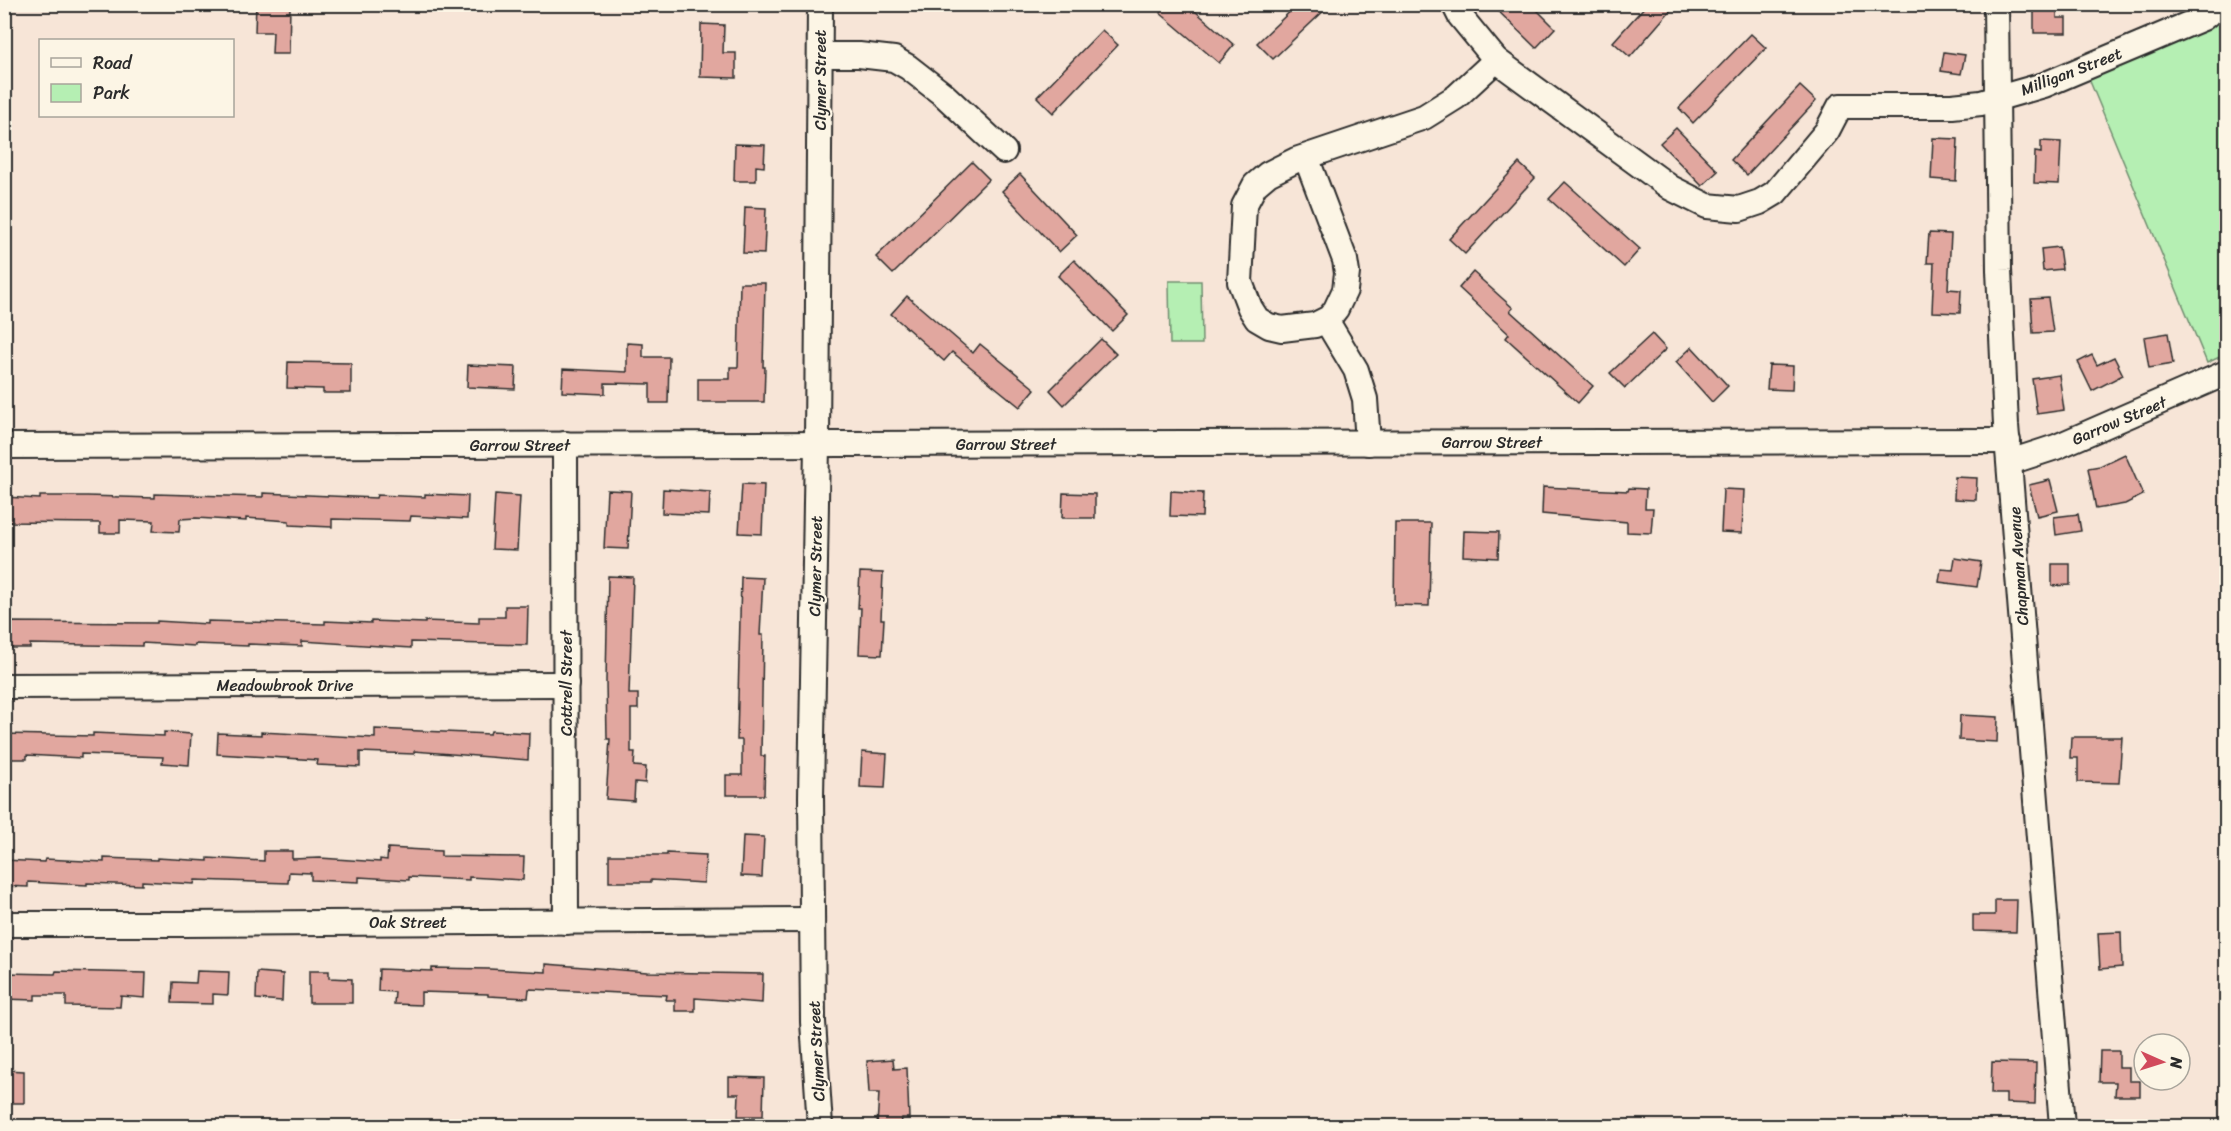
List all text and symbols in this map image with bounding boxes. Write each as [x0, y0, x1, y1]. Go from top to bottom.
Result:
street label: Clymer Street [806, 30, 835, 130]
legend [39, 39, 234, 117]
street label: Milligan Street [2016, 39, 2126, 104]
text: Road [93, 47, 133, 79]
text: Park [93, 77, 130, 109]
street label: Garrow Street [2067, 387, 2172, 453]
street label: Garrow Street [1442, 428, 1543, 457]
street label: Garrow Street [956, 430, 1057, 459]
street label: Garrow Street [470, 431, 571, 460]
street label: Chapman Avenue [2000, 506, 2037, 626]
street label: Clymer Street [800, 515, 831, 617]
street label: Cottrell Street [552, 630, 581, 736]
street label: Meadowbrook Drive [217, 671, 353, 700]
street label: Oak Street [369, 908, 447, 937]
street label: Clymer Street [799, 1000, 834, 1102]
north arrow [2132, 1032, 2192, 1092]
text: N [2162, 1055, 2191, 1070]

